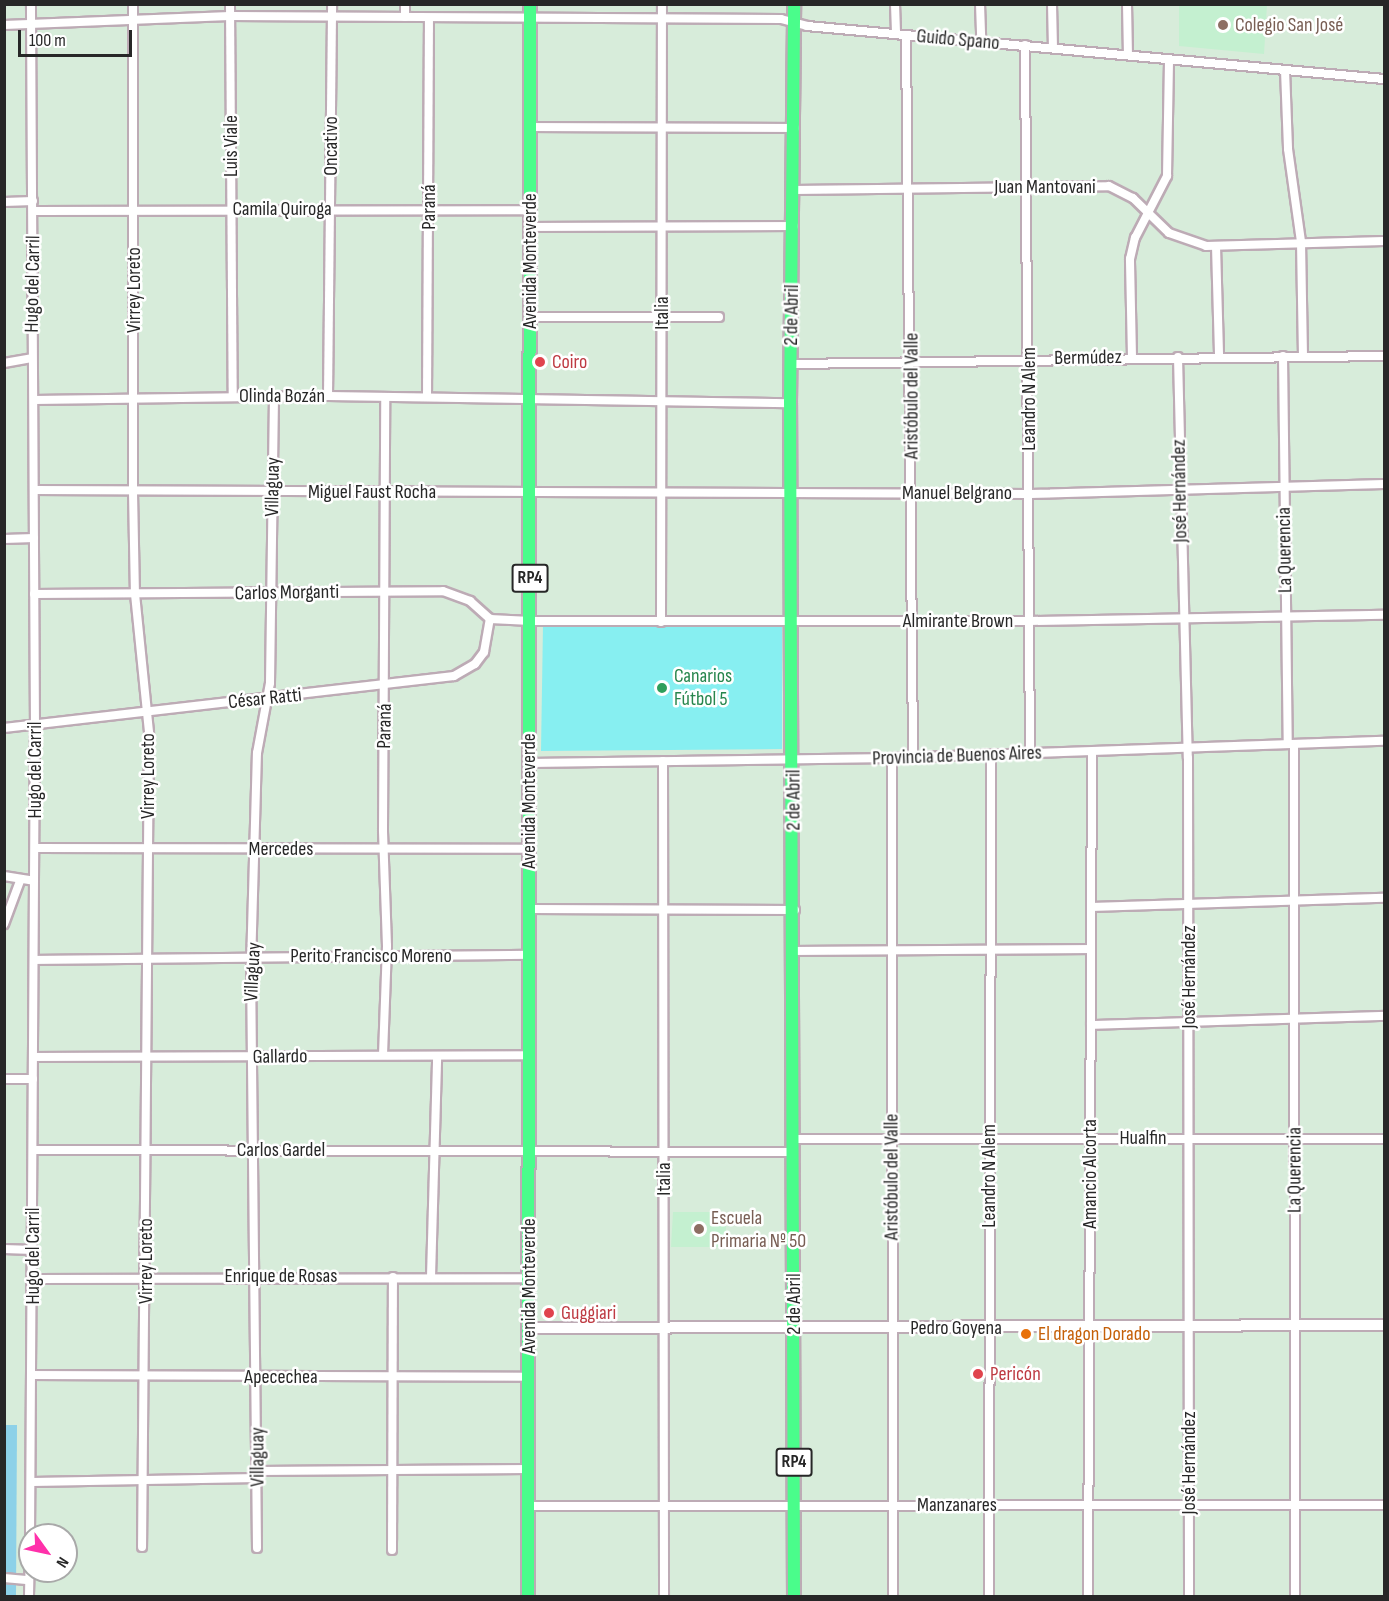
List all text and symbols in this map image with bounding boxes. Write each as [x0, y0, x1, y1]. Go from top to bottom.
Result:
place label: Colegio San José [1235, 13, 1343, 37]
scale bar [21, 18, 135, 56]
marker: Colegio San José [1216, 18, 1230, 32]
street label: Guido Spano [915, 24, 1001, 56]
text: 100 m [29, 30, 66, 51]
street label: Luis Viale [219, 115, 243, 177]
street label: Oncativo [319, 116, 343, 176]
street label: Juan Mantovani [994, 175, 1096, 199]
street label: Paraná [417, 184, 441, 230]
street label: Avenida Monteverde [518, 193, 542, 329]
street label: Camila Quiroga [232, 197, 332, 221]
street label: Hugo del Carril [20, 235, 46, 333]
street label: Virrey Loreto [122, 247, 146, 333]
street label: 2 de Abril [779, 284, 805, 346]
street label: Italia [650, 296, 674, 330]
street label: Aristóbulo del Valle [900, 333, 924, 459]
street label: Bermúdez [1054, 345, 1122, 371]
street label: Leandro N Alem [1017, 347, 1041, 451]
place label: Coiro [552, 350, 587, 374]
marker: Coiro [533, 355, 547, 369]
street label: Olinda Bozán [239, 384, 325, 408]
street label: José Hernández [1167, 439, 1193, 543]
street label: Villaguay [260, 457, 286, 517]
street label: Miguel Faust Rocha [308, 480, 436, 504]
street label: Manuel Belgrano [902, 481, 1012, 505]
street label: La Querencia [1272, 507, 1298, 593]
road number: RP4 [510, 563, 550, 593]
street label: Carlos Morganti [235, 580, 339, 606]
street label: Almirante Brown [903, 609, 1013, 633]
place label: Canarios Fútbol 5 [674, 664, 732, 711]
marker: Canarios Fútbol 5 [655, 681, 669, 695]
street label: César Ratti [227, 683, 303, 715]
street label: Paraná [373, 703, 397, 749]
street label: Hugo del Carril [23, 721, 47, 819]
street label: Virrey Loreto [136, 733, 160, 819]
street label: Avenida Monteverde [517, 733, 541, 869]
street label: Provincia de Buenos Aires [872, 741, 1042, 771]
street label: 2 de Abril [782, 769, 806, 831]
street label: Mercedes [249, 837, 313, 861]
street label: José Hernández [1177, 925, 1201, 1029]
street label: Villaguay [239, 942, 267, 1002]
street label: Perito Francisco Moreno [290, 944, 452, 968]
street label: Gallardo [252, 1045, 308, 1069]
street label: Aristóbulo del Valle [880, 1114, 904, 1240]
street label: Amancio Alcorta [1078, 1119, 1102, 1229]
street label: Leandro N Alem [977, 1124, 1001, 1228]
street label: Hualfin [1119, 1126, 1167, 1150]
street label: La Querencia [1283, 1127, 1307, 1213]
street label: Carlos Gardel [237, 1138, 325, 1162]
street label: Italia [652, 1162, 676, 1196]
place label: Escuela Primaria Nº 50 [711, 1206, 806, 1253]
street label: Hugo del Carril [21, 1207, 45, 1305]
street label: Virrey Loreto [134, 1218, 158, 1304]
street label: Avenida Monteverde [517, 1218, 541, 1354]
marker: Escuela Primaria Nº 50 [692, 1222, 706, 1236]
street label: Enrique de Rosas [225, 1264, 337, 1288]
street label: 2 de Abril [782, 1273, 806, 1335]
place label: Guggiari [561, 1301, 616, 1325]
marker: Guggiari [542, 1306, 556, 1320]
street label: Pedro Goyena [910, 1316, 1002, 1340]
place label: El dragon Dorado [1038, 1322, 1150, 1346]
marker: El dragon Dorado [1019, 1327, 1033, 1341]
place label: Pericón [990, 1362, 1041, 1386]
street label: Apecechea [244, 1365, 318, 1389]
marker: Pericón [971, 1367, 985, 1381]
street label: José Hernández [1177, 1411, 1201, 1515]
street label: Villaguay [246, 1427, 270, 1487]
road number: RP4 [774, 1447, 814, 1477]
street label: Manzanares [917, 1493, 997, 1517]
north arrow [18, 1523, 78, 1583]
text: N [52, 1553, 72, 1571]

